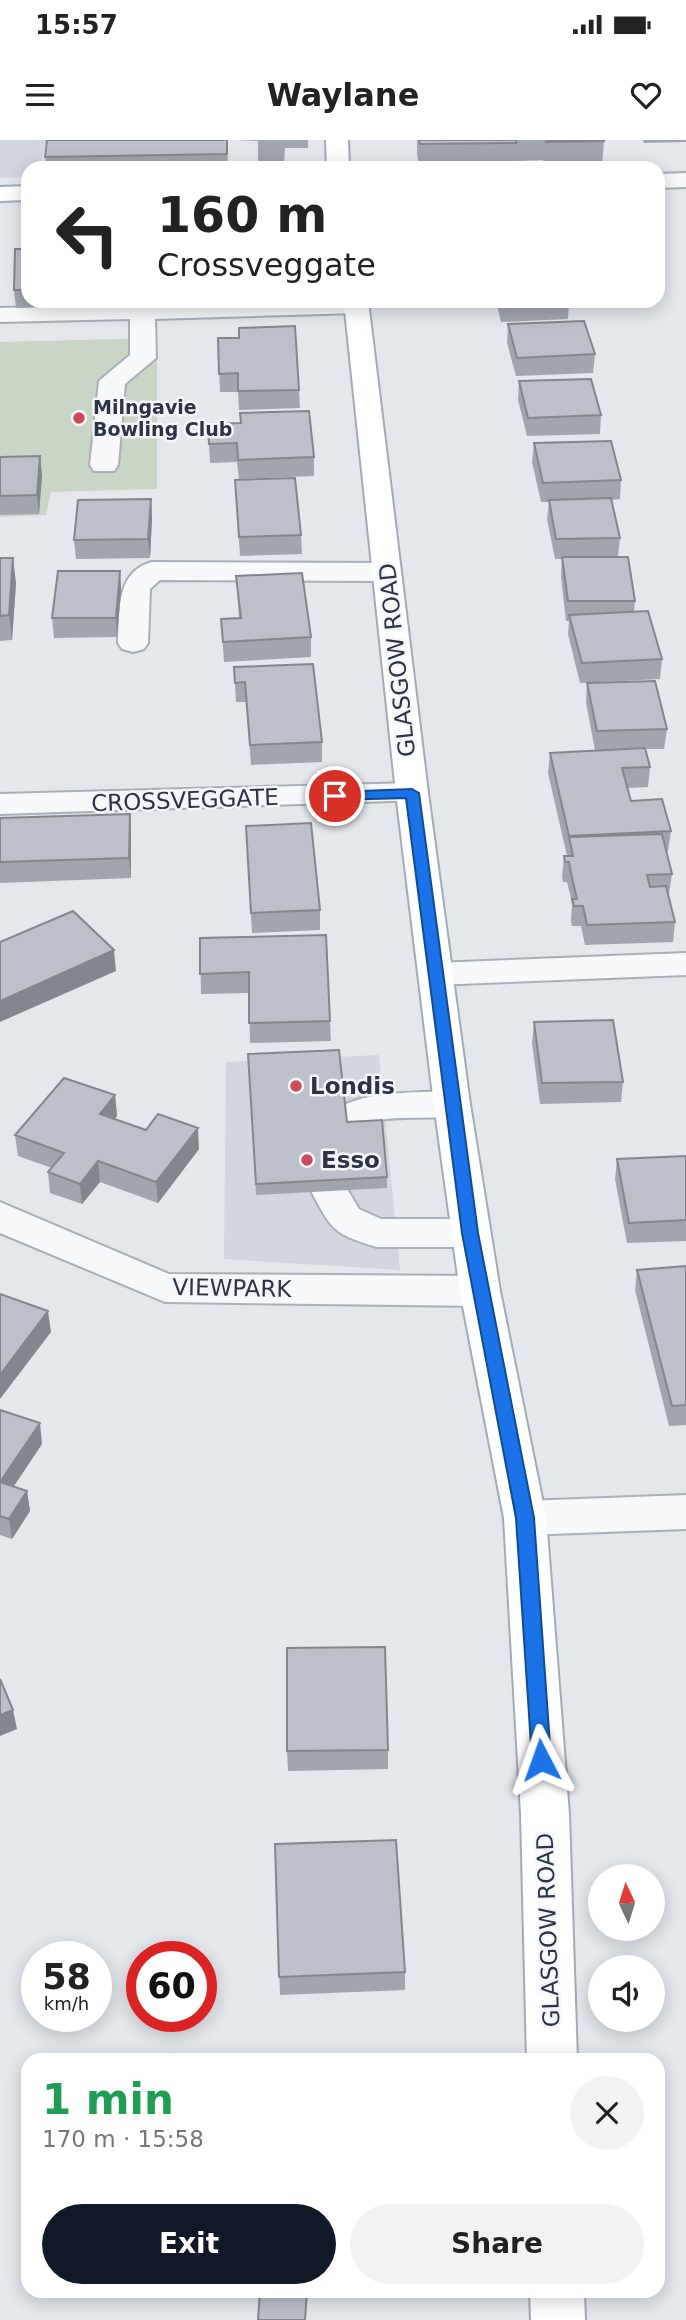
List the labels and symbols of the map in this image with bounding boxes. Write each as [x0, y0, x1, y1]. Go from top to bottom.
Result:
place label: Milngavie Bowling Club [93, 396, 232, 440]
marker: Milngavie Bowling Club [71, 410, 87, 426]
street label: GLASGOW ROAD [374, 562, 420, 758]
pin [305, 766, 365, 826]
street label: CROSSVEGGATE [91, 784, 279, 816]
place label: Londis [310, 1073, 395, 1099]
marker: Londis [288, 1078, 304, 1094]
place label: Esso [321, 1147, 380, 1173]
marker: Esso [299, 1152, 315, 1168]
street label: VIEWPARK [172, 1274, 293, 1302]
position arrow [504, 1723, 578, 1797]
street label: GLASGOW ROAD [532, 1832, 564, 2028]
north arrow [588, 1864, 665, 1941]
speed limit sign: 60 [126, 1941, 217, 2032]

